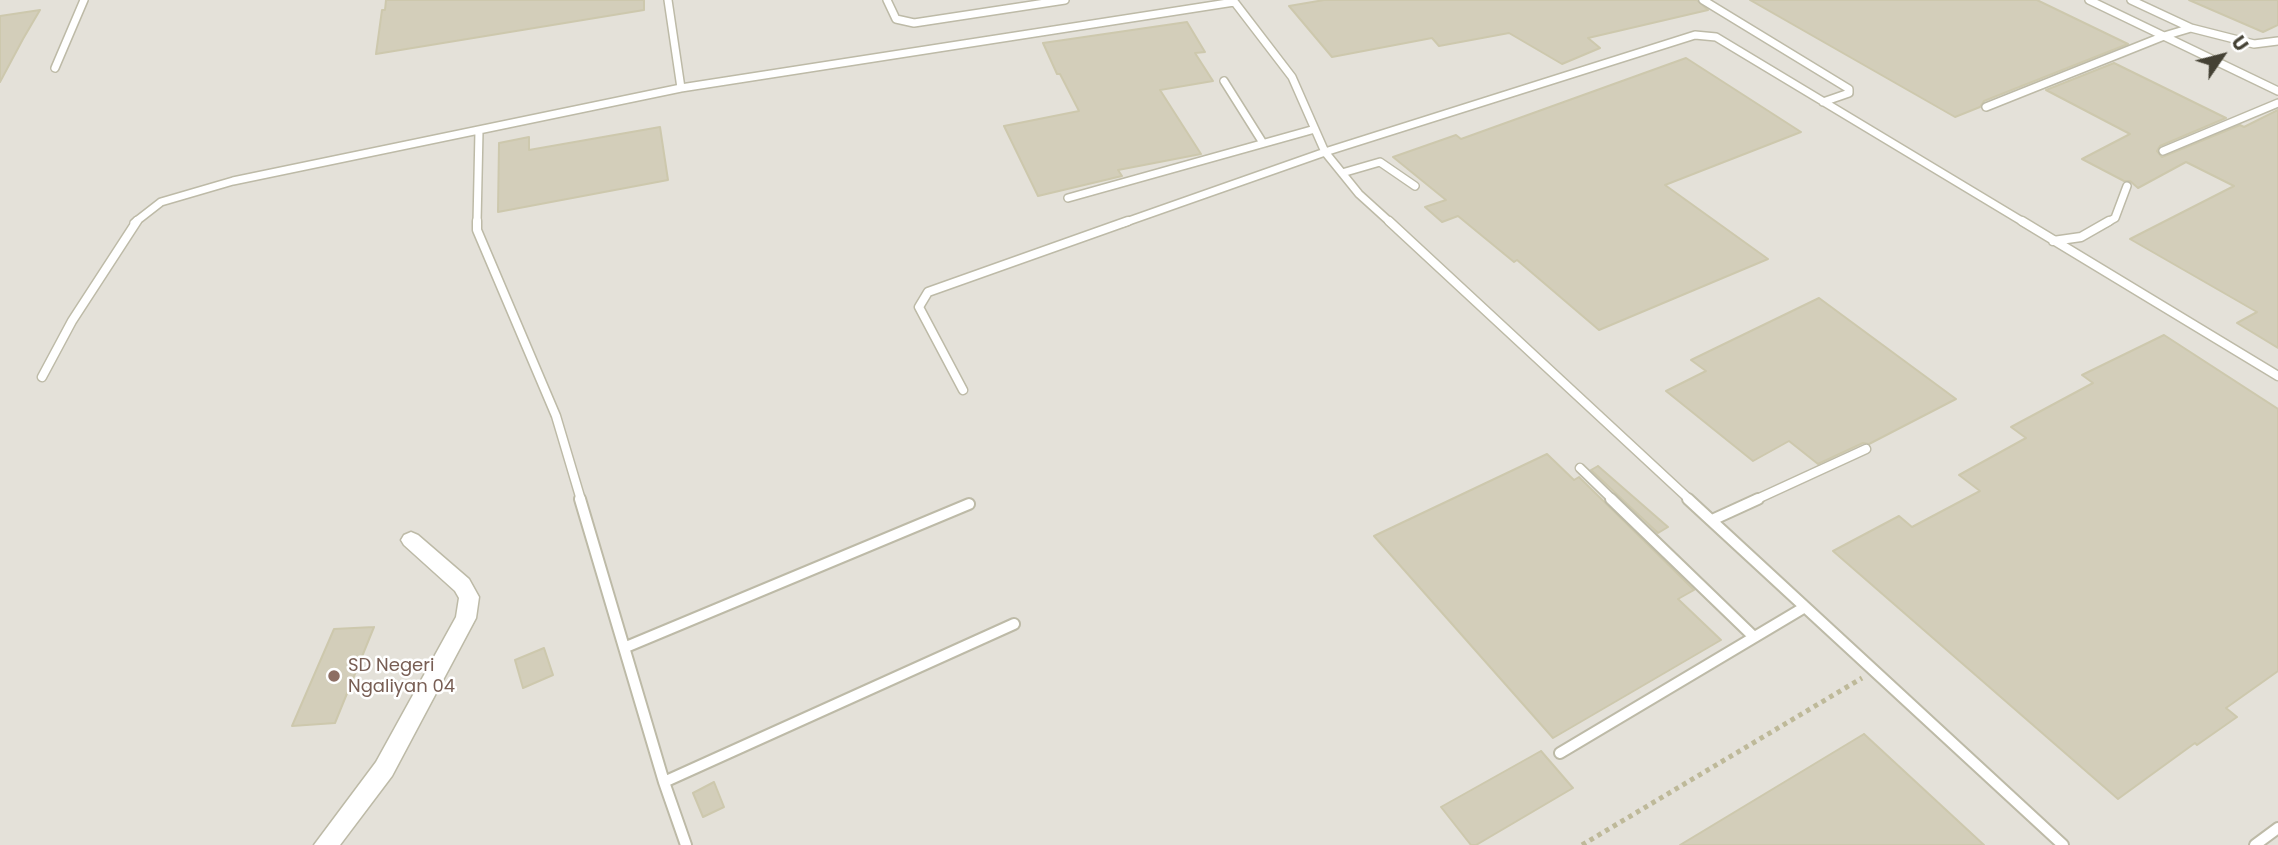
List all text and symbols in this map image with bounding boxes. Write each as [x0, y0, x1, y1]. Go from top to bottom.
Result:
north arrow [2187, 21, 2257, 91]
text: U [2225, 30, 2255, 57]
place label: SD Negeri Ngaliyan 04 [348, 655, 455, 698]
marker: SD Negeri Ngaliyan 04 [326, 668, 342, 684]

